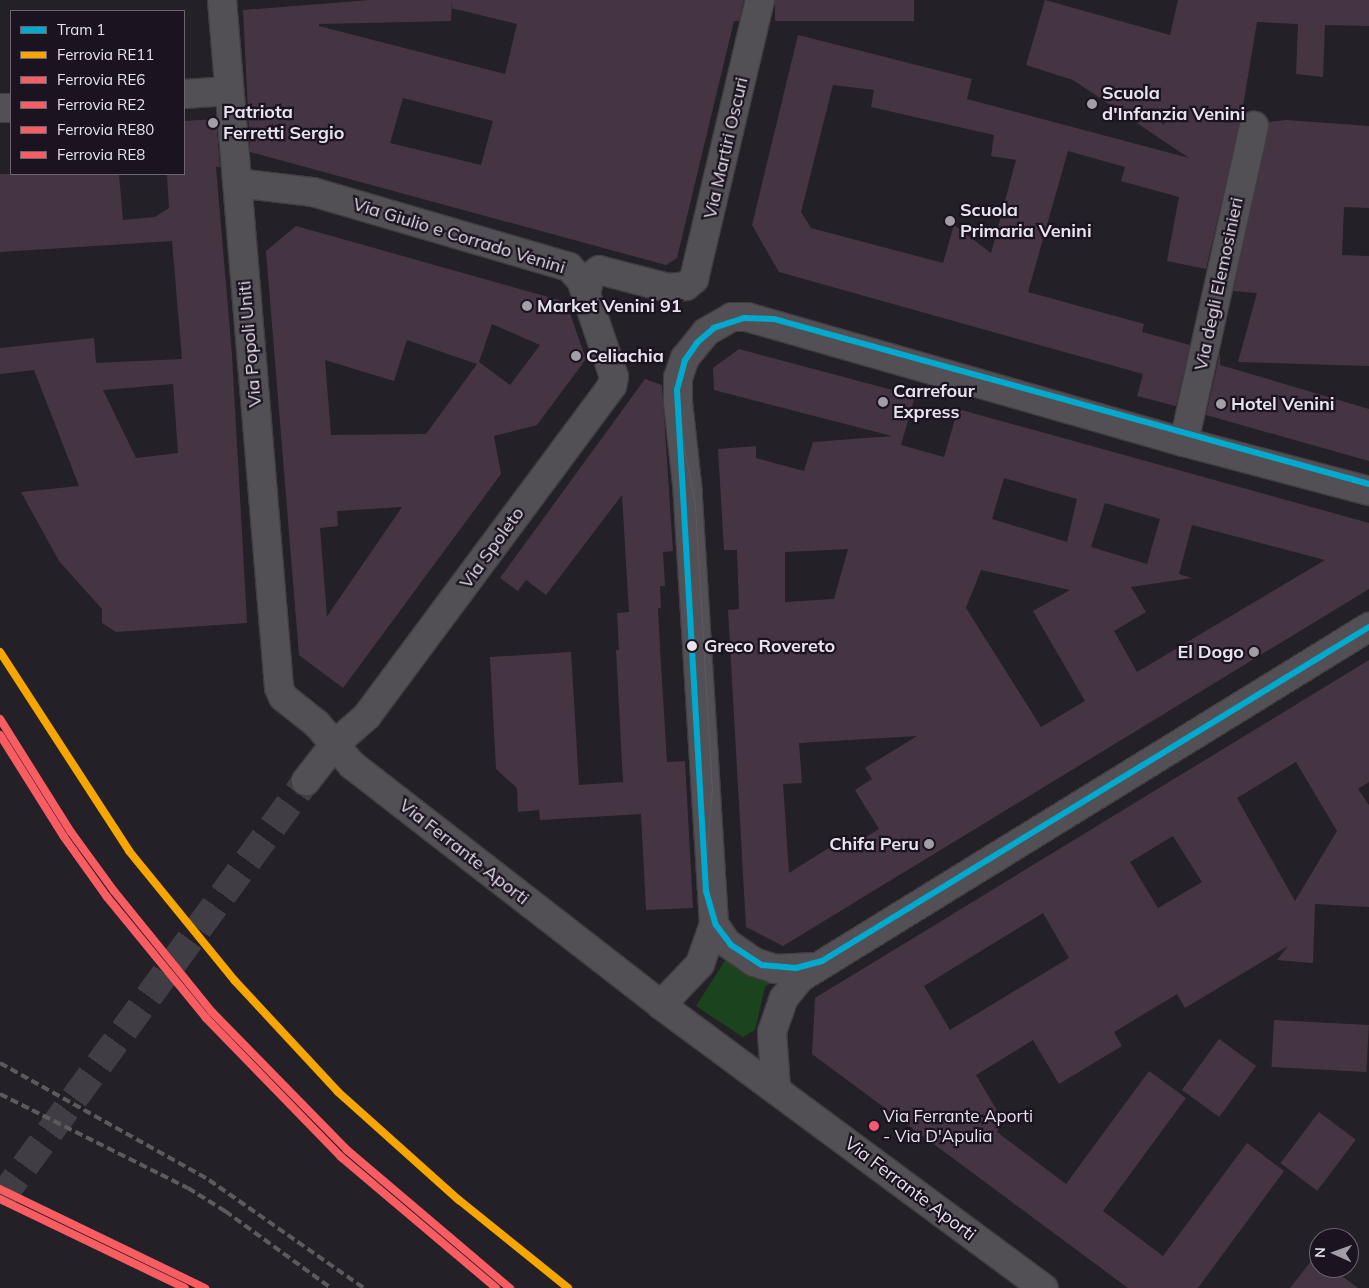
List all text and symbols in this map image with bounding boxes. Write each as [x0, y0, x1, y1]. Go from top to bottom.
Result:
legend [10, 10, 185, 175]
text: Tram 1 [57, 20, 105, 39]
text: Ferrovia RE11 [57, 45, 154, 64]
text: Ferrovia RE6 [57, 70, 145, 89]
street label: Via Martiri Oscuri [699, 75, 753, 221]
place label: Scuola d'Infanzia Venini [1102, 83, 1245, 126]
text: Ferrovia RE2 [57, 95, 145, 114]
marker: Scuola d'Infanzia Venini [1086, 98, 1098, 110]
place label: Patriota Ferretti Sergio [223, 102, 344, 144]
marker: Patriota Ferretti Sergio [207, 117, 219, 129]
text: Ferrovia RE80 [57, 120, 154, 139]
text: Ferrovia RE8 [57, 145, 145, 164]
street label: Via Giulio e Corrado Venini [350, 193, 568, 279]
street label: Via degli Elemosinieri [1190, 195, 1248, 373]
place label: Scuola Primaria Venini [960, 200, 1092, 242]
marker: Scuola Primaria Venini [944, 215, 956, 227]
street label: Via Popoli Uniti [234, 280, 266, 408]
place label: Market Venini 91 [537, 295, 682, 317]
marker: Market Venini 91 [521, 300, 533, 312]
place label: Celiachia [586, 345, 664, 367]
marker: Celiachia [570, 350, 582, 362]
place label: Carrefour Express [893, 381, 975, 424]
place label: Hotel Venini [1231, 393, 1335, 415]
marker: Carrefour Express [877, 396, 889, 408]
marker: Hotel Venini [1215, 398, 1227, 410]
street label: Via Spoleto [455, 503, 529, 593]
place label: Greco Rovereto [704, 635, 835, 657]
marker: Greco Rovereto [683, 637, 701, 655]
place label: El Dogo [1177, 641, 1244, 663]
marker: El Dogo [1248, 646, 1260, 658]
street label: Via Ferrante Aporti [395, 795, 533, 909]
place label: Chifa Peru [829, 833, 919, 855]
marker: Chifa Peru [923, 838, 935, 850]
place label: Via Ferrante Aporti - Via D'Apulia [883, 1106, 1033, 1146]
marker: Via Ferrante Aporti - Via D'Apulia [869, 1121, 879, 1131]
street label: Via Ferrante Aporti [840, 1133, 980, 1245]
north arrow [1309, 1228, 1359, 1278]
text: N [1311, 1247, 1329, 1258]

